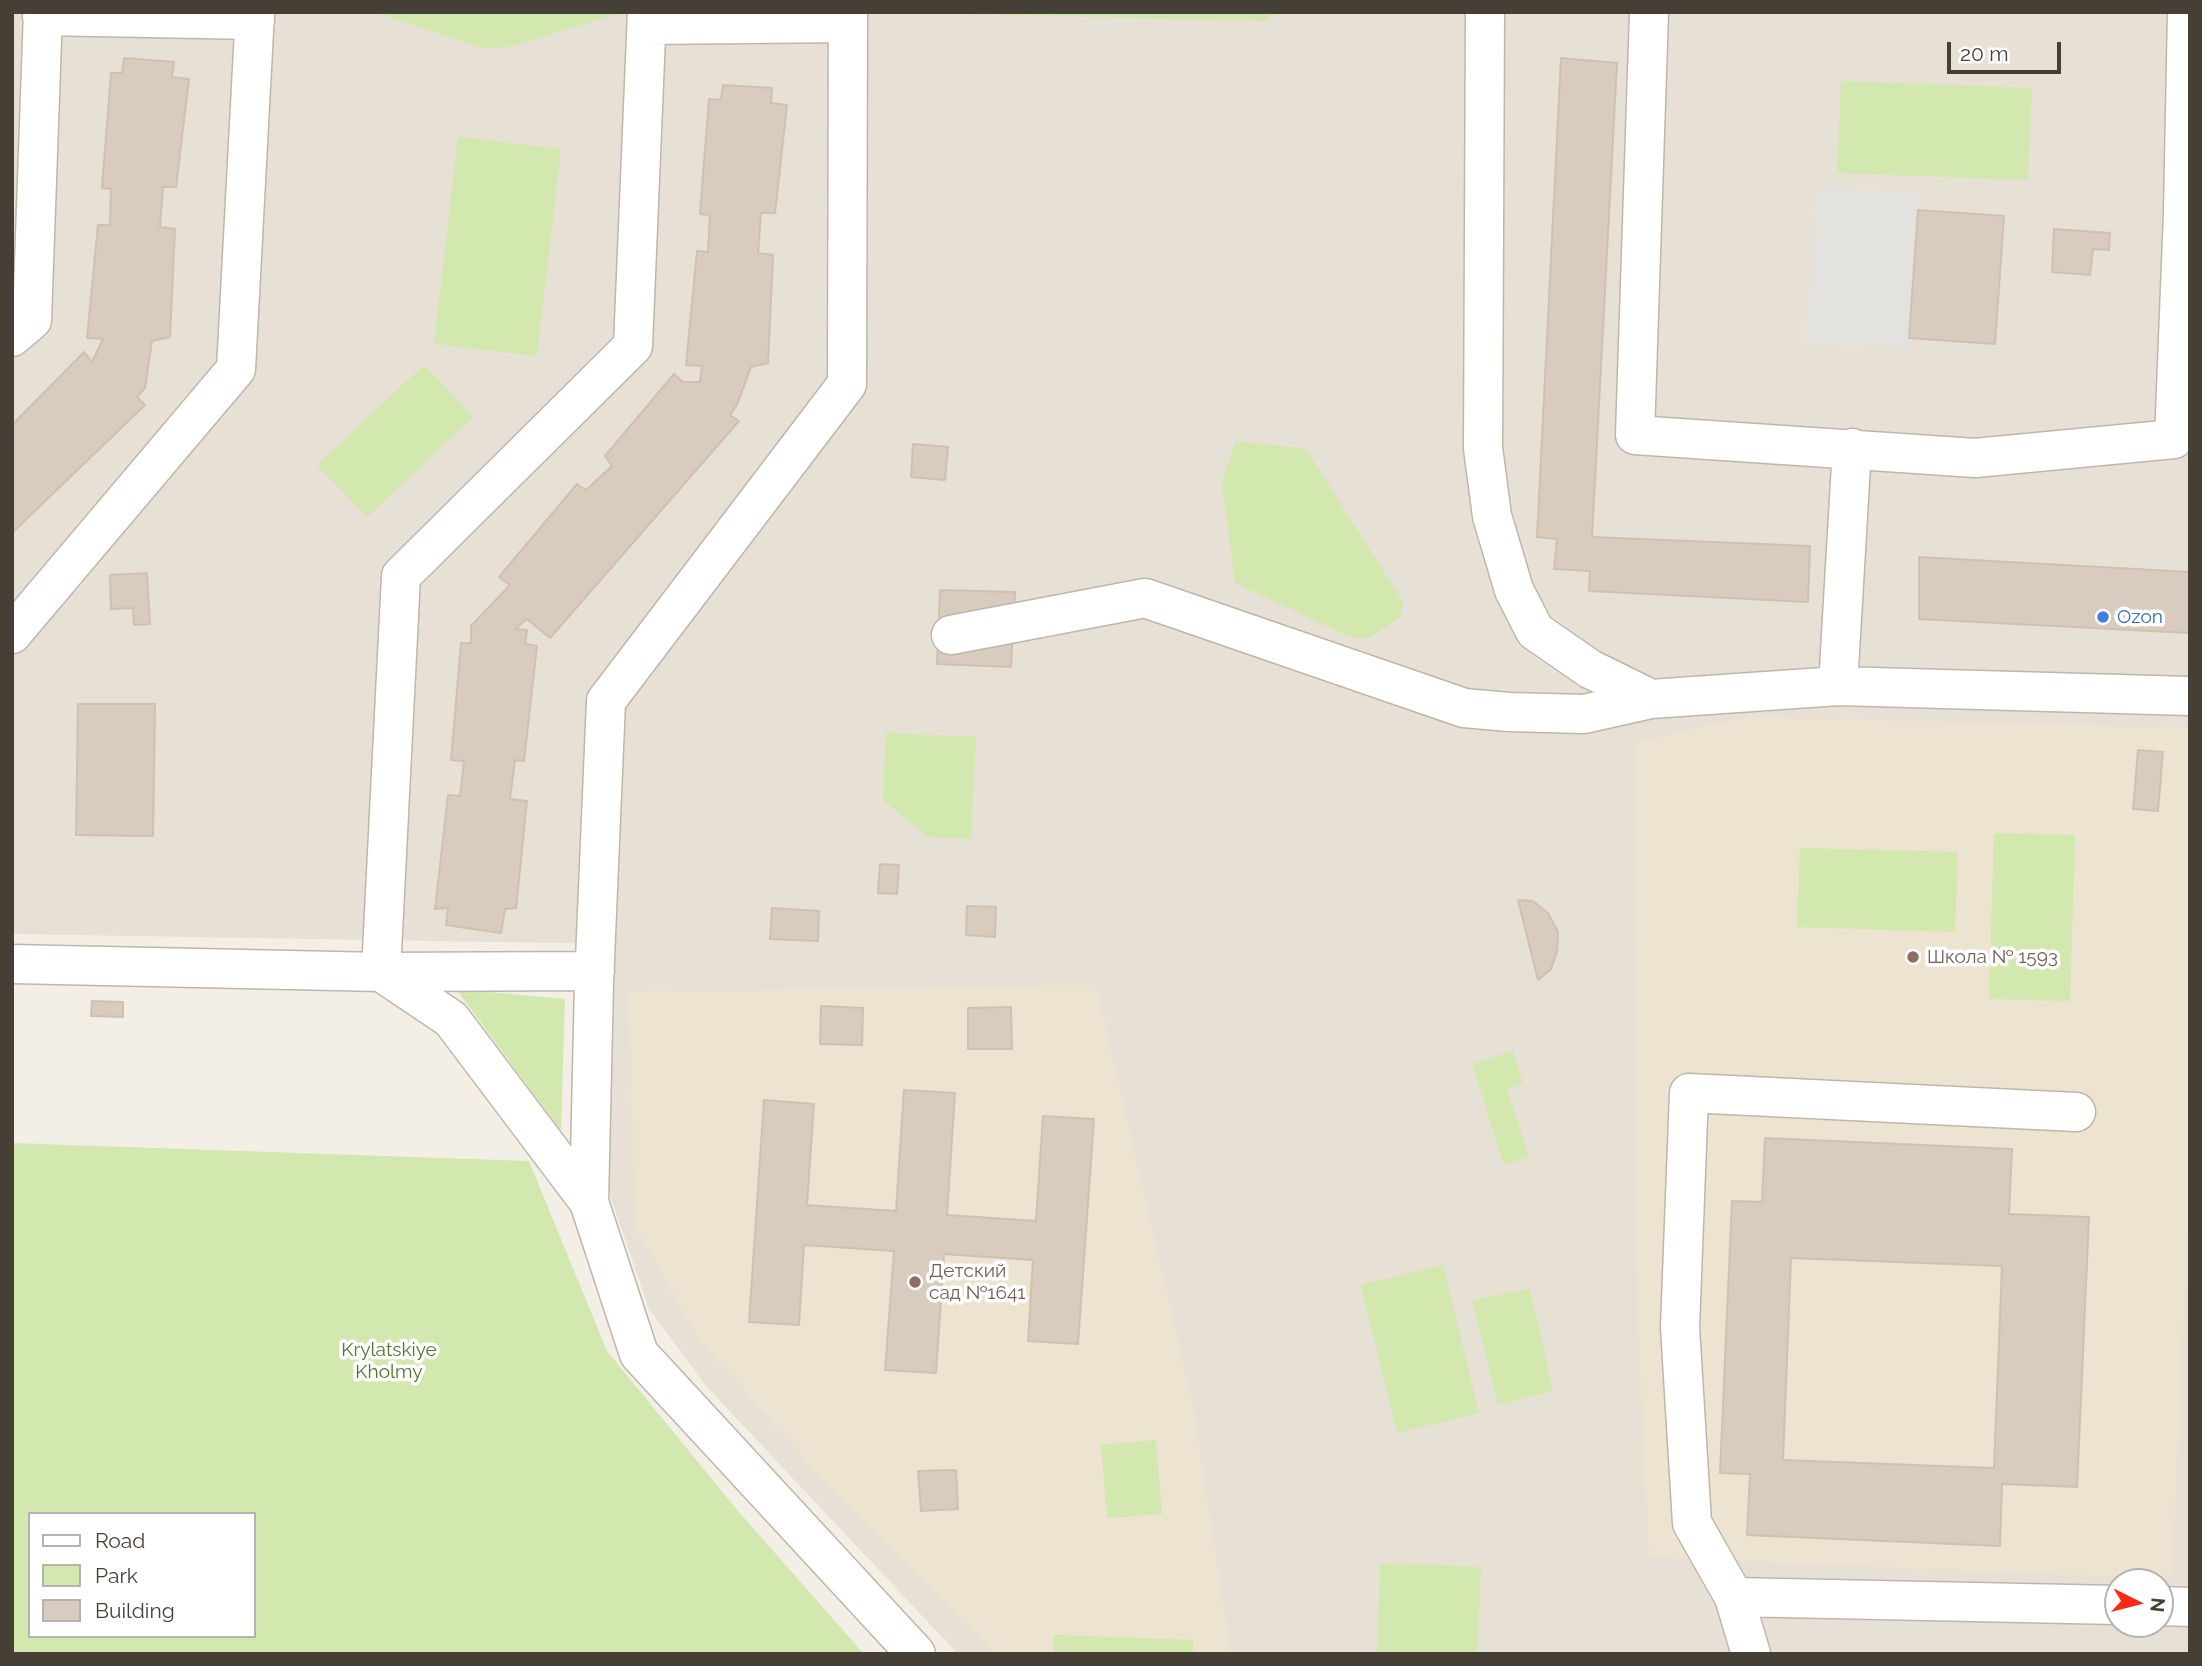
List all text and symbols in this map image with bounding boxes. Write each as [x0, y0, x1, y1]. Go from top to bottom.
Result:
scale bar [1950, 28, 2064, 72]
text: 20 m [1960, 41, 2008, 66]
place label: Ozon [2117, 606, 2163, 628]
marker: Ozon [2095, 609, 2111, 625]
place label: Школа № 1593 [1927, 946, 2058, 968]
marker: Школа № 1593 [1905, 949, 1921, 965]
place label: Детский сад №1641 [929, 1260, 1025, 1304]
marker: Детский сад №1641 [907, 1274, 923, 1290]
park label: Krylatskiye Kholmy [341, 1339, 437, 1383]
legend [28, 1512, 256, 1638]
text: Road [95, 1528, 145, 1553]
text: Park [95, 1563, 138, 1588]
north arrow [2104, 1568, 2174, 1638]
text: N [2146, 1597, 2170, 1613]
text: Building [95, 1598, 175, 1623]

